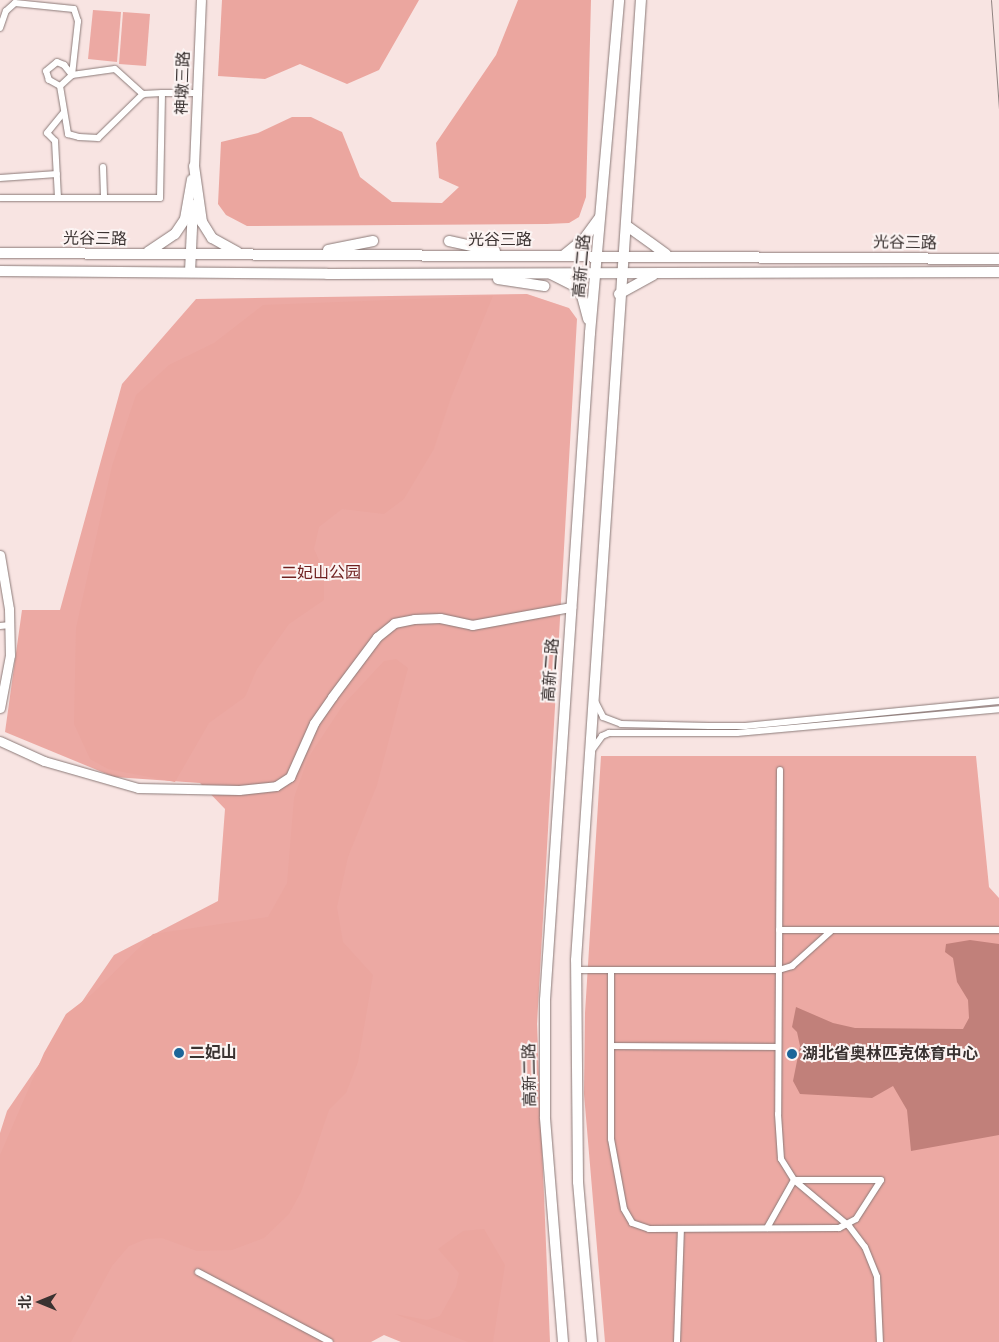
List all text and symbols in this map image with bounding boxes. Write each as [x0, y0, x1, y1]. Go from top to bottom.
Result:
street label: 神墩三路 [172, 51, 194, 115]
street label: 光谷三路 [63, 229, 127, 249]
street label: 光谷三路 [468, 230, 532, 250]
street label: 高新二路 [570, 233, 594, 299]
street label: 光谷三路 [873, 233, 937, 253]
park label: 二妃山公园 [281, 563, 361, 583]
street label: 高新二路 [539, 637, 563, 703]
place label: 二妃山 [189, 1043, 237, 1063]
street label: 高新二路 [520, 1043, 540, 1107]
place label: 湖北省奥林匹克体育中心 [802, 1044, 978, 1064]
marker: 二妃山 [173, 1047, 185, 1059]
marker: 湖北省奥林匹克体育中心 [786, 1048, 798, 1060]
north arrow [15, 1277, 65, 1327]
text: 北 [17, 1295, 33, 1309]

